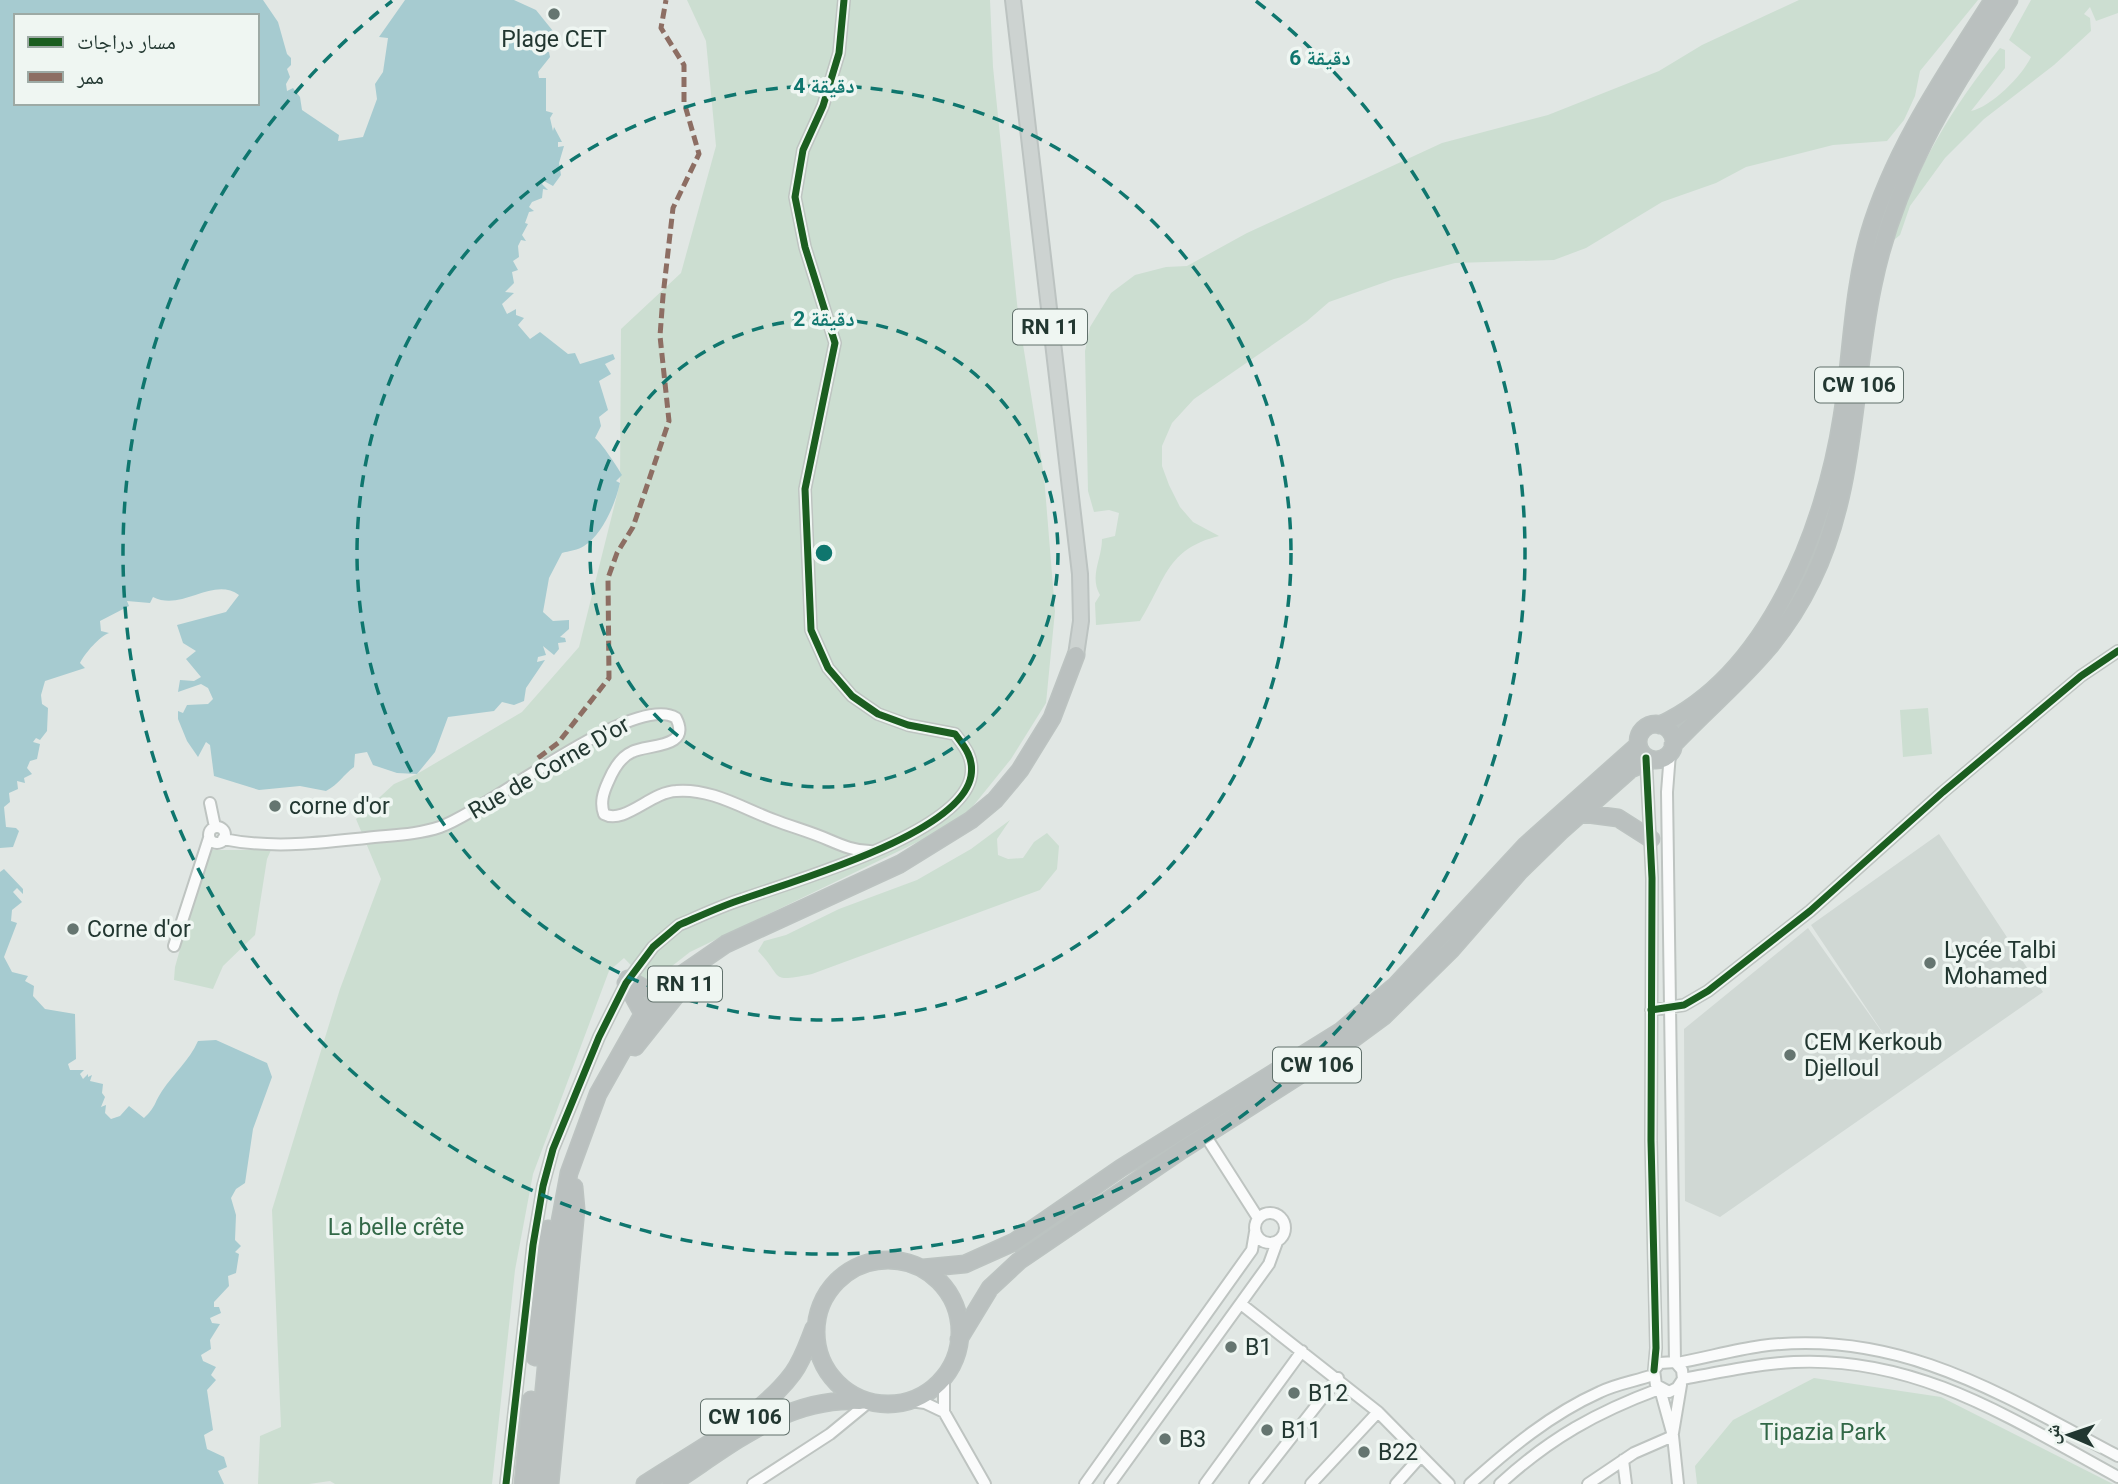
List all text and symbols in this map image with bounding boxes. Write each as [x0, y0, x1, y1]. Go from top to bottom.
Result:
marker: Plage CET [546, 6, 562, 22]
legend [14, 14, 259, 105]
place label: Plage CET [501, 26, 607, 53]
text: مسار دراجات [77, 30, 176, 54]
text: 6 دقيقة [1289, 46, 1351, 70]
text: ممر [76, 65, 104, 89]
text: 4 دقيقة [793, 74, 855, 98]
text: 2 دقيقة [793, 307, 855, 331]
road number: RN 11 [1013, 310, 1087, 344]
road number: CW 106 [1815, 368, 1903, 402]
centre of rings [812, 541, 836, 565]
street label: Rue de Corne D'or [464, 711, 634, 825]
place label: corne d'or [289, 793, 390, 820]
marker: corne d'or [267, 798, 283, 814]
place label: Corne d'or [87, 916, 191, 943]
marker: Corne d'or [65, 921, 81, 937]
place label: Lycée Talbi Mohamed [1944, 937, 2056, 990]
marker: Lycée Talbi Mohamed [1922, 955, 1938, 971]
road number: RN 11 [648, 967, 722, 1002]
place label: CEM Kerkoub Djelloul [1804, 1029, 1942, 1082]
marker: CEM Kerkoub Djelloul [1782, 1047, 1798, 1063]
road number: CW 106 [1273, 1048, 1361, 1082]
park label: La belle crête [328, 1214, 464, 1241]
place label: B1 [1245, 1334, 1272, 1361]
marker: B1 [1223, 1339, 1239, 1355]
place label: B12 [1308, 1380, 1348, 1407]
marker: B12 [1286, 1385, 1302, 1401]
road number: CW 106 [701, 1400, 789, 1434]
north arrow [2034, 1400, 2104, 1470]
place label: B11 [1281, 1417, 1321, 1444]
park label: Tipazia Park [1760, 1419, 1886, 1446]
marker: B11 [1259, 1422, 1275, 1438]
text: ش [2041, 1424, 2064, 1445]
place label: B3 [1179, 1426, 1206, 1453]
marker: B3 [1157, 1431, 1173, 1447]
place label: B22 [1378, 1439, 1418, 1466]
marker: B22 [1356, 1444, 1372, 1460]

